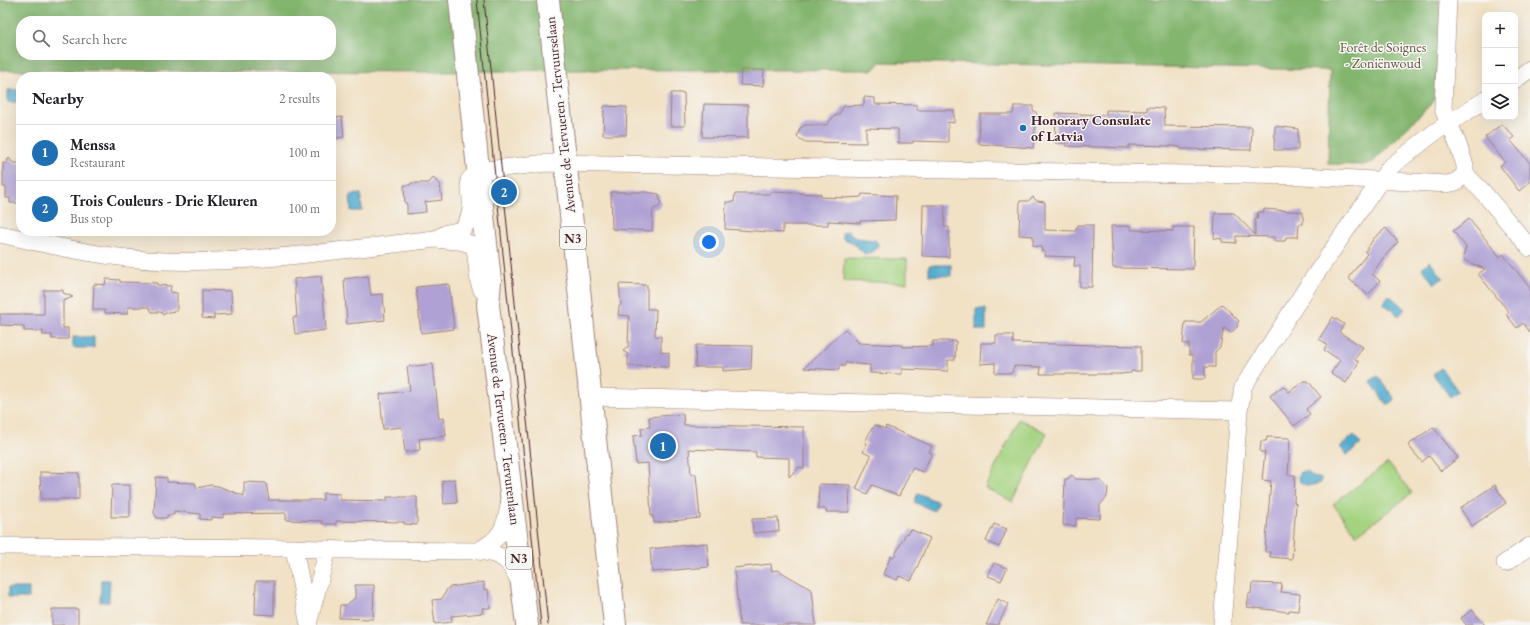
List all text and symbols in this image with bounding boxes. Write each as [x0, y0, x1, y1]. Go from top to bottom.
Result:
map controls [1482, 12, 1518, 120]
button: + [1482, 12, 1518, 48]
street label: Avenue de Tervueren - Tervuurselaan [541, 15, 579, 215]
search box [16, 16, 336, 60]
icon: search [30, 27, 52, 49]
text: Search here [62, 29, 127, 48]
park label: Forêt de Soignes - Zoniënwoud [1340, 38, 1427, 72]
button: − [1482, 48, 1518, 84]
button: layers [1482, 84, 1518, 120]
text: Nearby [32, 87, 84, 109]
text: 2 results [279, 90, 320, 107]
place label: Honorary Consulate of Latvia [1031, 111, 1151, 145]
marker: Honorary Consulate of Latvia [1018, 123, 1028, 133]
text: Menssa [70, 135, 116, 154]
text: 1 [42, 144, 48, 161]
text: 100 m [289, 144, 320, 161]
text: Restaurant [70, 154, 125, 171]
pin: 2 [491, 177, 517, 207]
text: Trois Couleurs - Drie Kleuren [70, 191, 258, 210]
text: 2 [42, 200, 48, 217]
text: 100 m [289, 200, 320, 217]
text: Bus stop [70, 210, 113, 227]
road number: N3 [560, 227, 586, 249]
your location [699, 232, 719, 252]
street label: Avenue de Tervueren - Tervurenlaan [483, 331, 525, 527]
pin: 1 [650, 431, 676, 461]
road number: N3 [506, 547, 532, 569]

